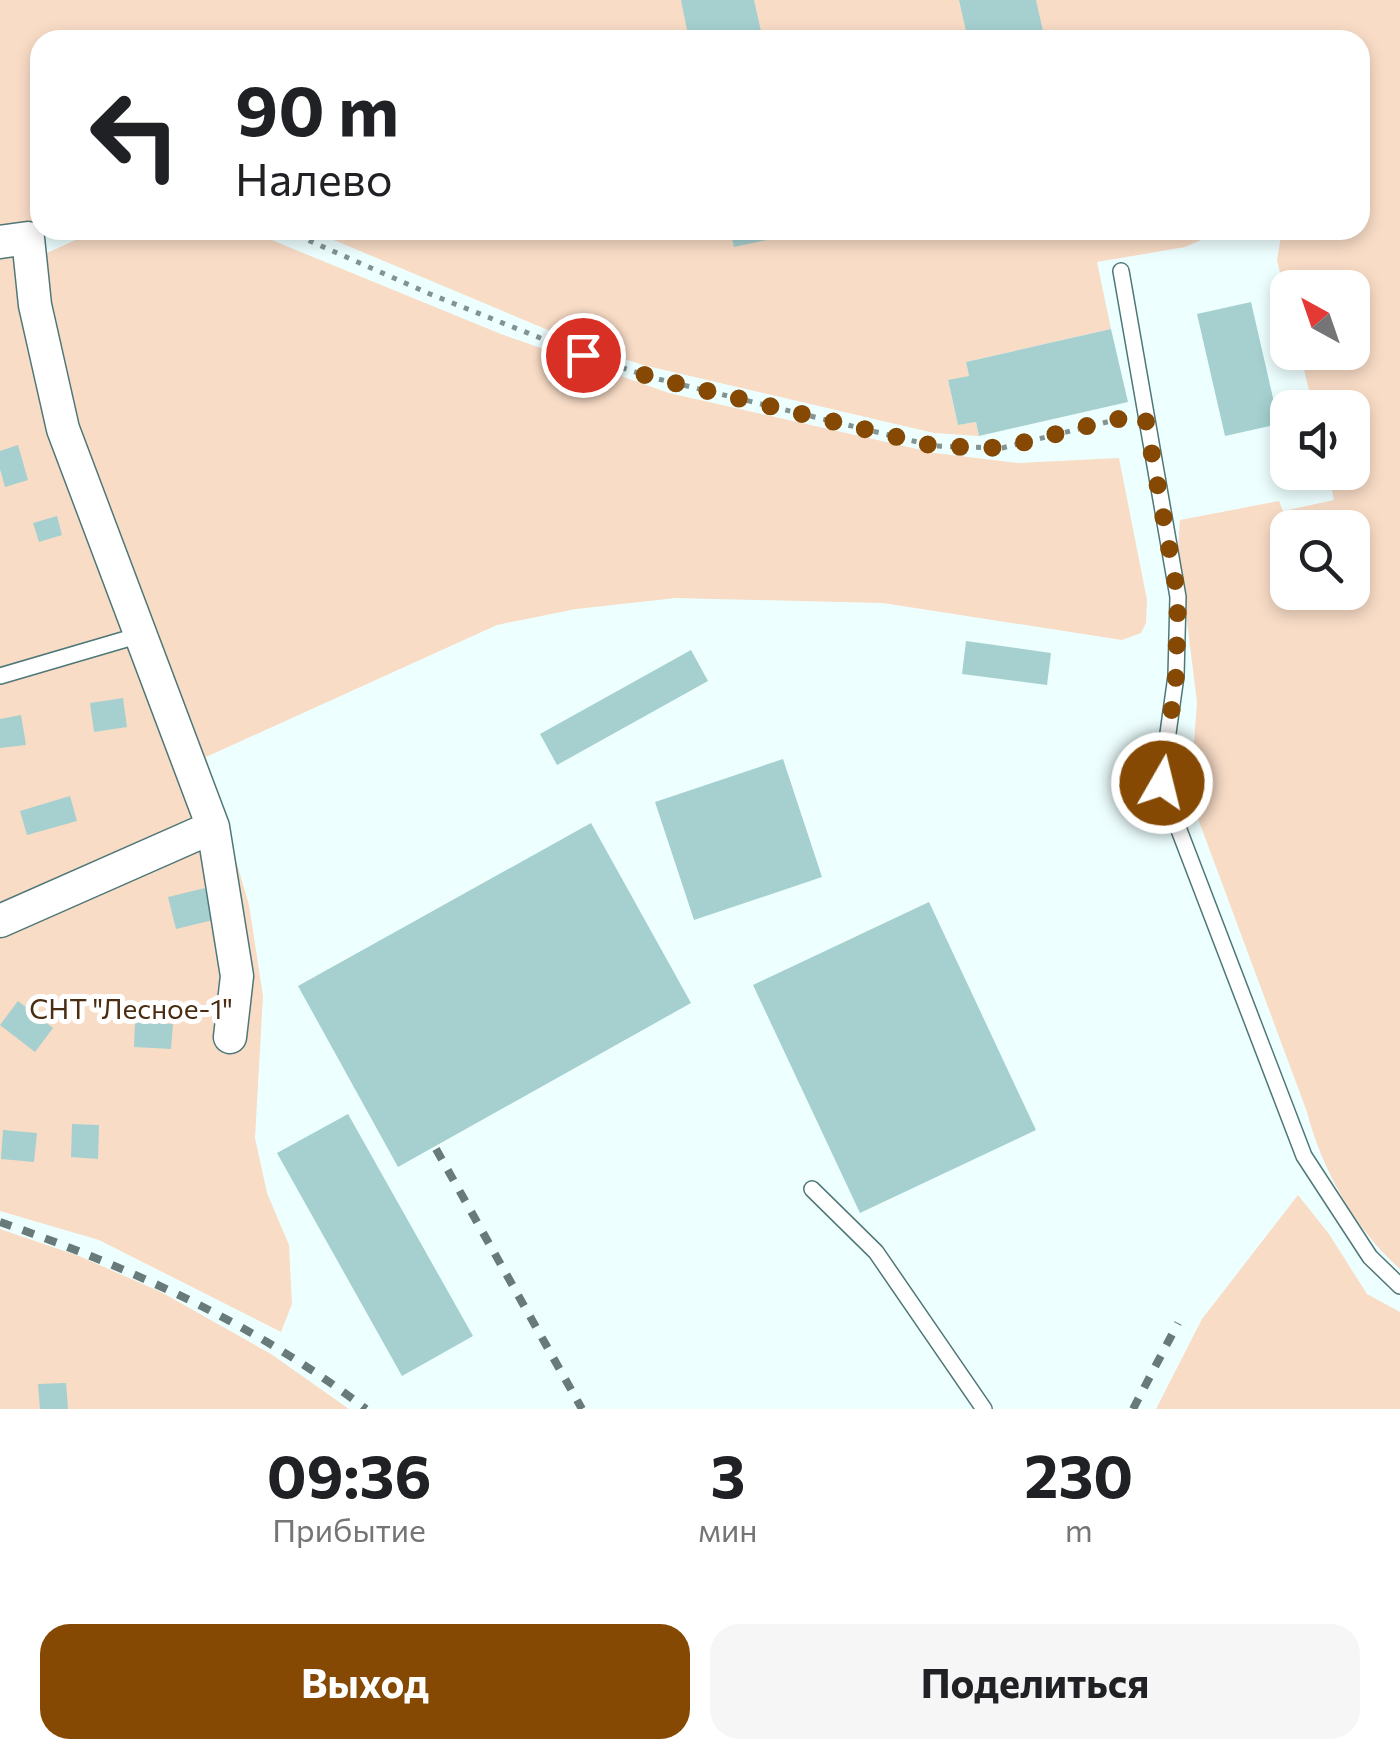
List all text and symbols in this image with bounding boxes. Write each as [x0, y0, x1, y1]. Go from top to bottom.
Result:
text: 90 m [235, 65, 399, 150]
icon: left [70, 70, 200, 200]
text: Налево [235, 150, 393, 205]
north arrow [1270, 270, 1370, 370]
map controls [1270, 270, 1370, 610]
pin [541, 313, 626, 398]
icon: arrive [556, 328, 611, 383]
button: sound [1270, 390, 1370, 490]
button: search [1270, 510, 1370, 610]
position arrow [1110, 731, 1214, 835]
park label: СНТ "Лесное-1" [29, 991, 233, 1025]
text: 09:36 [267, 1437, 431, 1510]
text: 3 [710, 1437, 745, 1510]
text: 230 [1024, 1437, 1133, 1510]
text: Прибытие [272, 1509, 426, 1549]
text: мин [698, 1509, 758, 1549]
text: m [1065, 1509, 1093, 1549]
button: Выход [40, 1624, 690, 1739]
button: Поделиться [710, 1624, 1360, 1739]

